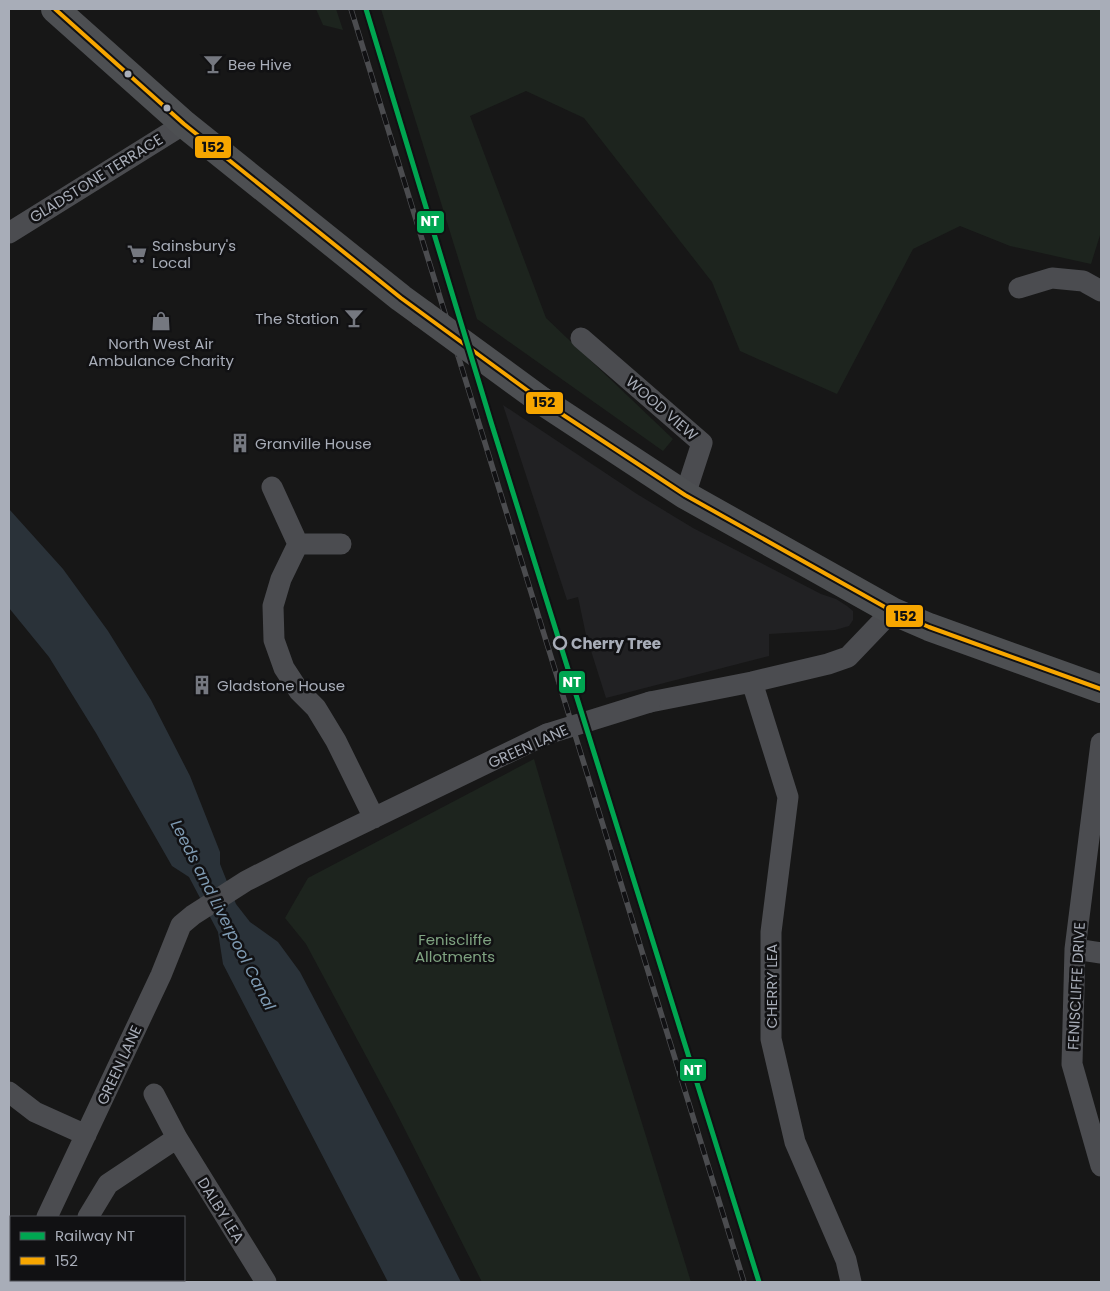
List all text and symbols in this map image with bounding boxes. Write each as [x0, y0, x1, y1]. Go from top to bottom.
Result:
bar icon: Bee Hive [202, 53, 224, 75]
place label: Bee Hive [228, 54, 292, 75]
unlabelled marker [123, 69, 133, 79]
unlabelled marker [162, 103, 172, 113]
street label: GLADSTONE TERRACE [25, 128, 167, 228]
line badge: 152 [194, 135, 232, 159]
text: 152 [202, 137, 224, 157]
line badge: NT [416, 210, 445, 234]
text: NT [421, 211, 439, 231]
place label: Sainsbury's Local [152, 235, 236, 273]
supermarket icon: Sainsbury's Local [126, 243, 148, 265]
bar icon: The Station [343, 307, 365, 329]
place label: The Station [255, 308, 339, 329]
shop icon: North West Air Ambulance Charity [150, 310, 172, 332]
place label: North West Air Ambulance Charity [88, 333, 234, 371]
street label: WOOD VIEW [622, 371, 703, 445]
line badge: 152 [525, 391, 564, 415]
text: 152 [533, 392, 555, 412]
building icon: Granville House [229, 432, 251, 454]
place label: Granville House [255, 433, 372, 454]
line badge: 152 [885, 604, 924, 628]
text: 152 [894, 606, 916, 626]
place label: Cherry Tree [571, 633, 661, 654]
marker: Cherry Tree [553, 636, 567, 650]
line badge: NT [558, 670, 586, 694]
text: NT [563, 672, 581, 692]
building icon: Gladstone House [191, 674, 213, 696]
place label: Gladstone House [217, 675, 345, 696]
street label: GREEN LANE [485, 719, 571, 773]
water label: Leeds and Liverpool Canal [165, 816, 281, 1014]
street label: FENISCLIFFE DRIVE [1062, 921, 1090, 1051]
park label: Feniscliffe Allotments [415, 929, 495, 967]
street label: CHERRY LEA [761, 944, 782, 1028]
street label: GREEN LANE [91, 1022, 147, 1108]
line badge: NT [679, 1058, 707, 1082]
text: NT [684, 1060, 702, 1080]
street label: DALBY LEA [193, 1173, 249, 1247]
legend [10, 1216, 185, 1281]
text: Railway NT [55, 1225, 135, 1246]
text: 152 [55, 1250, 78, 1271]

